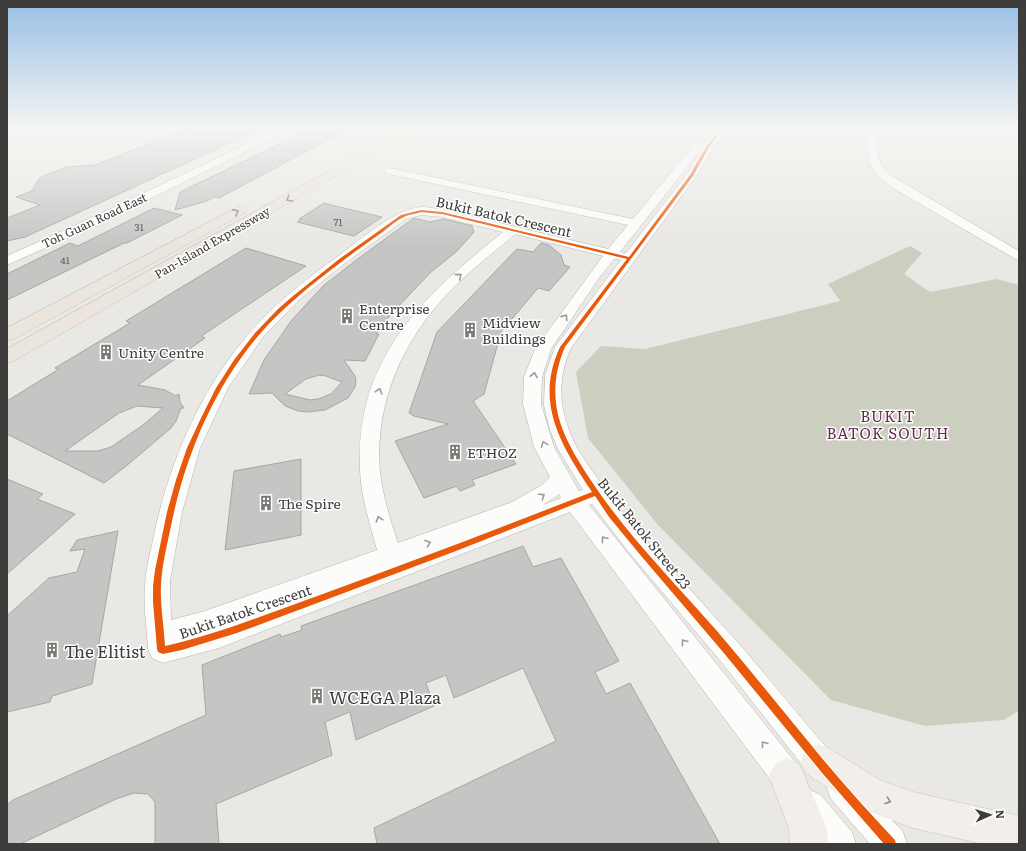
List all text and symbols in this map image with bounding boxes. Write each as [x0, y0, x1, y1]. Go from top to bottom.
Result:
street label: Toh Guan Road East [38, 188, 150, 252]
street label: Bukit Batok Crescent [434, 191, 574, 241]
one-way arrow [286, 194, 293, 202]
street label: Pan-Island Expressway [151, 201, 273, 283]
one-way arrow [232, 209, 240, 217]
house number: 71 [333, 214, 343, 229]
house number: 31 [134, 219, 144, 234]
house number: 41 [60, 252, 70, 267]
one-way arrow [454, 273, 462, 280]
place label: Enterprise Centre [359, 298, 429, 334]
building icon: Enterprise Centre [338, 307, 356, 325]
place label: Midview Buildings [482, 312, 546, 348]
one-way arrow [560, 314, 567, 321]
building icon: Midview Buildings [461, 321, 479, 339]
place label: Unity Centre [118, 342, 204, 362]
building icon: Unity Centre [97, 343, 115, 361]
one-way arrow [529, 372, 538, 379]
one-way arrow [374, 388, 383, 395]
district label: BUKIT BATOK SOUTH [826, 404, 950, 444]
one-way arrow [540, 441, 548, 448]
place label: ETHOZ [467, 442, 517, 462]
building icon: ETHOZ [446, 443, 464, 461]
street label: Bukit Batok Street 23 [594, 473, 696, 593]
place label: The Spire [278, 493, 341, 513]
building icon: The Spire [257, 494, 275, 512]
one-way arrow [537, 494, 544, 501]
one-way arrow [375, 516, 384, 523]
one-way arrow [601, 537, 608, 544]
one-way arrow [424, 539, 431, 547]
street label: Bukit Batok Crescent [176, 579, 314, 643]
place label: The Elitist [64, 638, 146, 663]
one-way arrow [681, 639, 688, 646]
building icon: The Elitist [43, 641, 61, 659]
place label: WCEGA Plaza [329, 684, 442, 709]
building icon: WCEGA Plaza [308, 687, 326, 705]
one-way arrow [761, 742, 768, 749]
north arrow [970, 795, 1010, 835]
one-way arrow [884, 796, 891, 805]
text: N [993, 809, 1009, 819]

